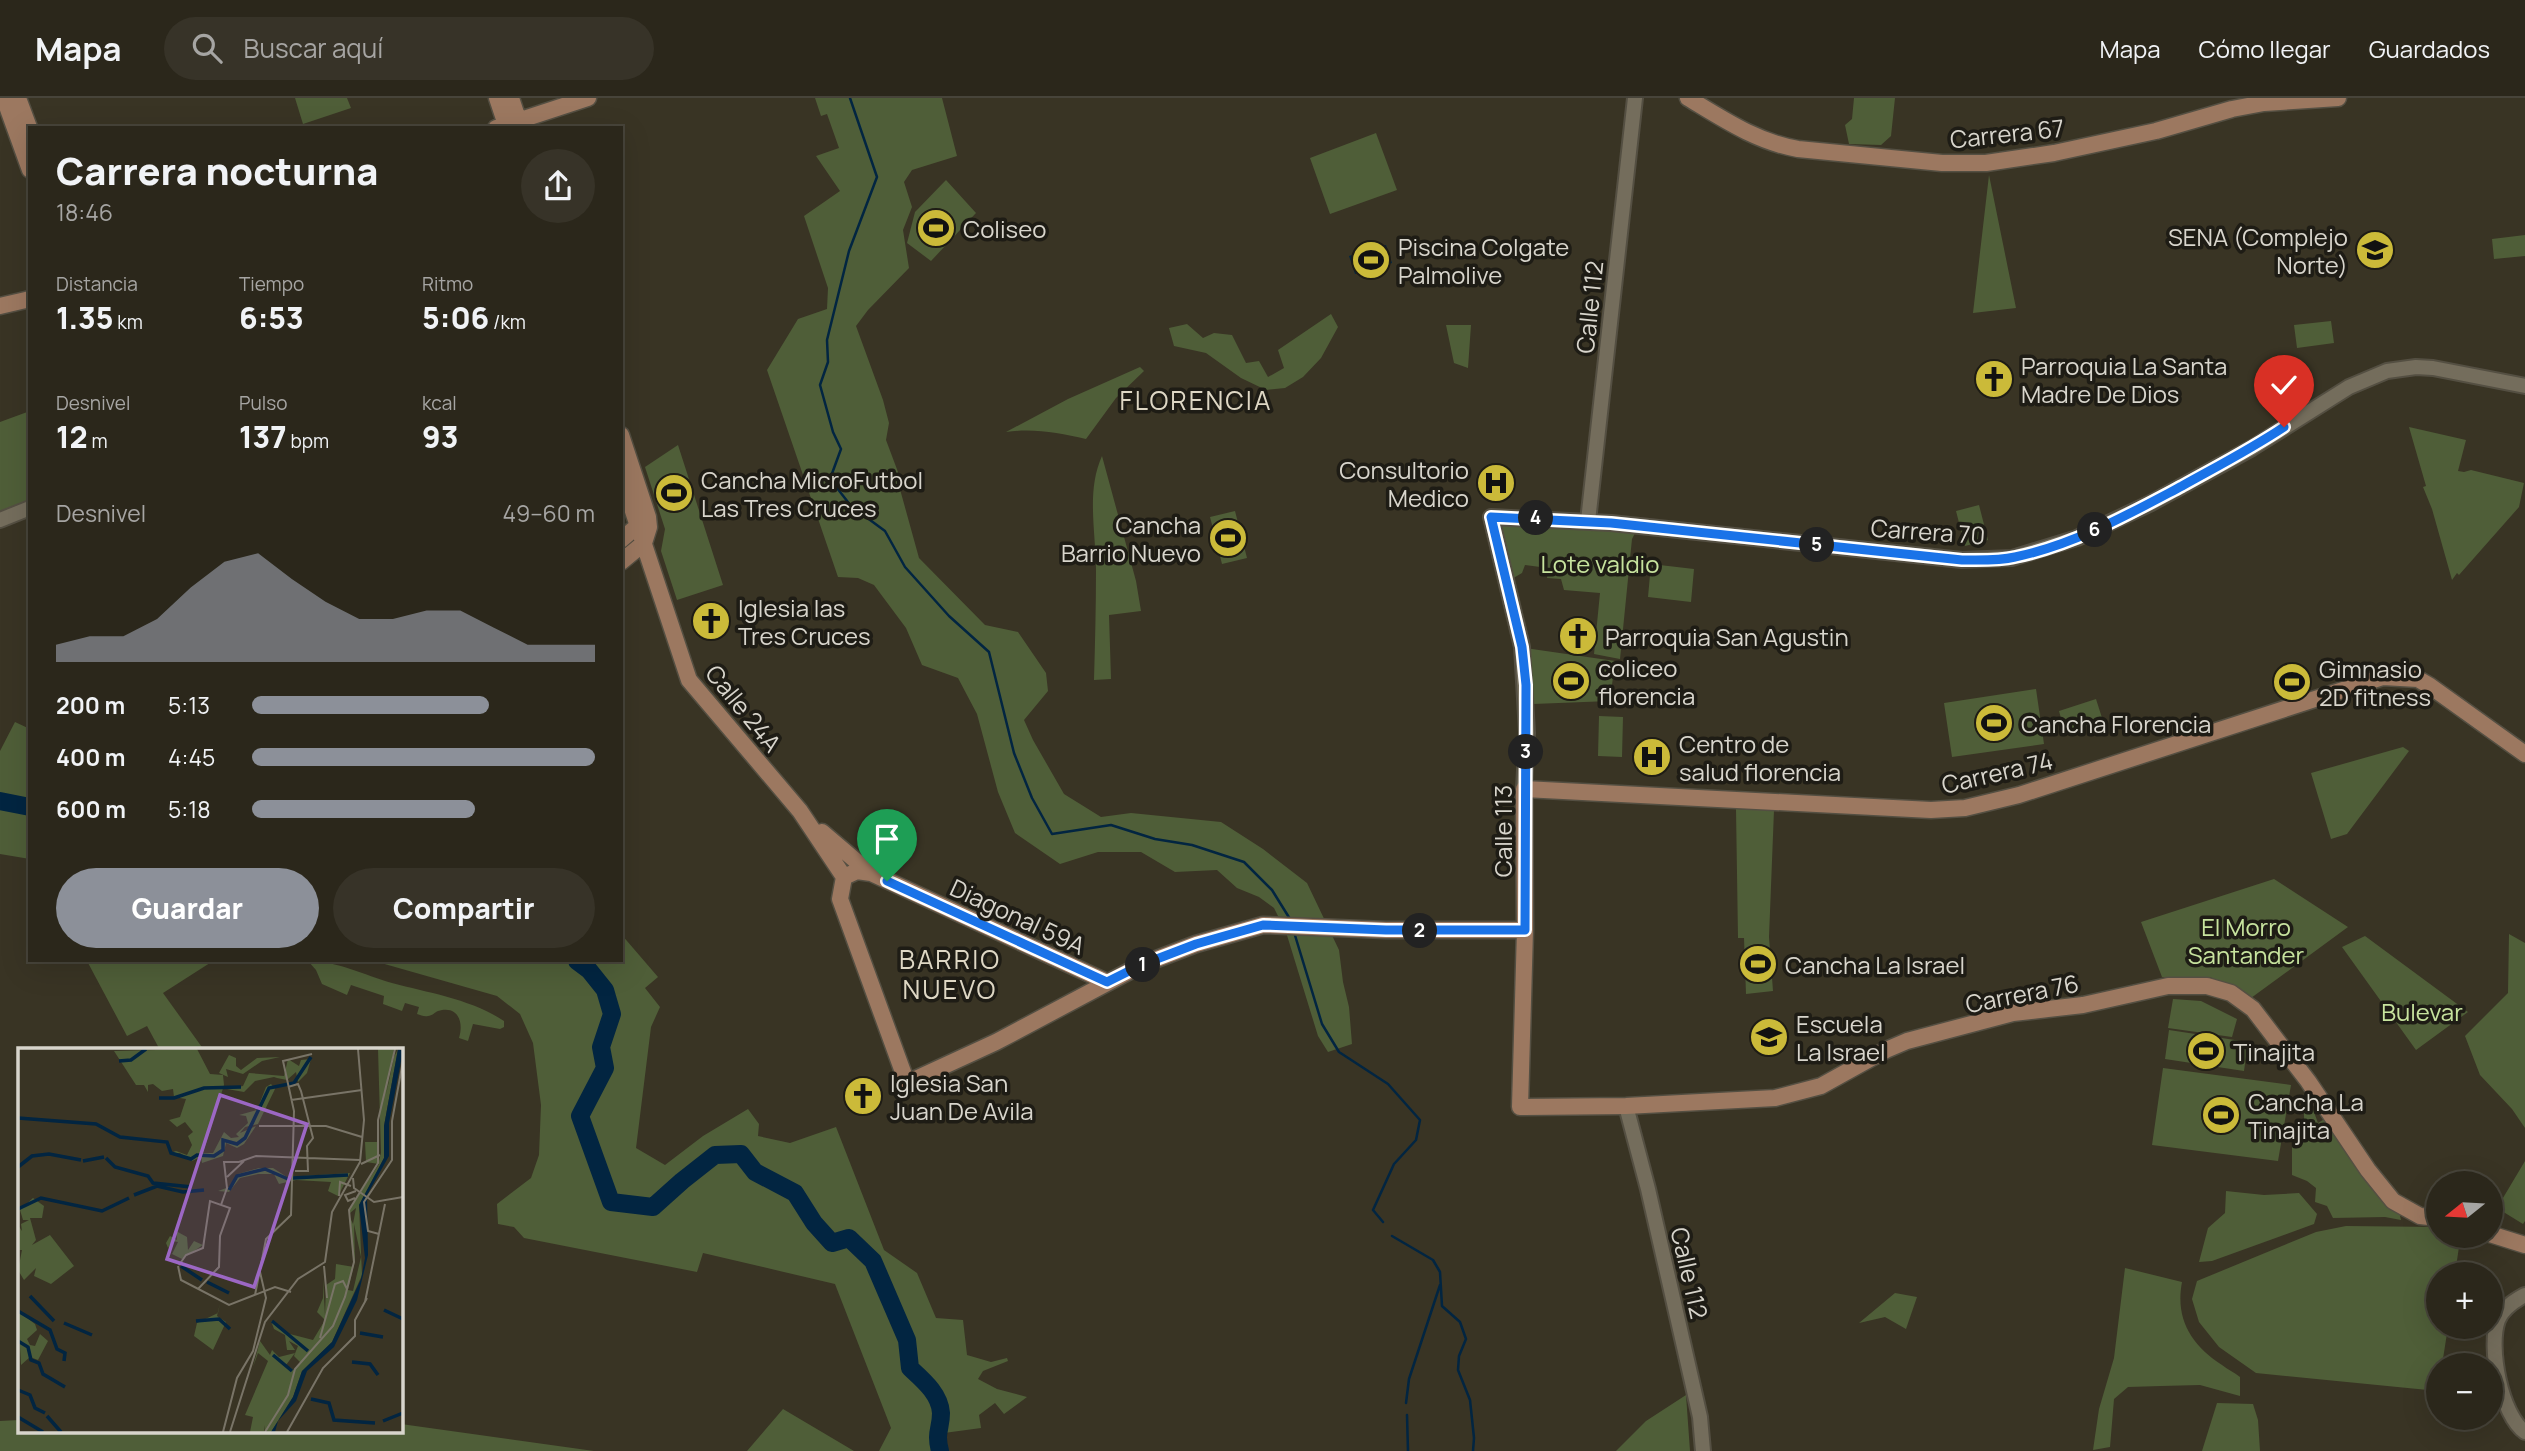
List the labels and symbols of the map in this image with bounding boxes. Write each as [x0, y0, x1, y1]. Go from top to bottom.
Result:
street label: Carrera 67 [1948, 111, 2066, 155]
sports icon: Coliseo [915, 207, 957, 249]
place label: Coliseo [963, 212, 1046, 245]
place label: SENA (Complejo Norte) [2168, 220, 2348, 281]
school or university icon: SENA (Complejo Norte) [2354, 229, 2396, 271]
place label: Piscina Colgate Palmolive [1398, 230, 1569, 291]
sports icon: Piscina Colgate Palmolive [1350, 239, 1392, 281]
street label: Calle 112 [1568, 259, 1610, 355]
place label: Parroquia La Santa Madre De Dios [2021, 349, 2227, 410]
pin [2254, 355, 2314, 427]
church icon: Parroquia La Santa Madre De Dios [1973, 358, 2015, 400]
district label: FLORENCIA [1120, 382, 1272, 418]
place label: Consultorio Medico [1339, 453, 1469, 514]
hospital icon: Consultorio Medico [1475, 462, 1517, 504]
place label: Cancha MicroFutbol Las Tres Cruces [701, 463, 923, 524]
sports icon: Cancha MicroFutbol Las Tres Cruces [653, 472, 695, 514]
pin: 4 [1518, 500, 1554, 536]
place label: Cancha Barrio Nuevo [1061, 508, 1201, 569]
street label: Carrera 70 [1870, 511, 1986, 551]
pin: 6 [2078, 512, 2112, 548]
sports icon: Cancha Barrio Nuevo [1207, 517, 1249, 559]
pin: 5 [1800, 528, 1834, 562]
park label: Lote valdio [1541, 547, 1659, 580]
place label: Iglesia las Tres Cruces [738, 591, 871, 652]
church icon: Iglesia las Tres Cruces [690, 600, 732, 642]
church icon: Parroquia San Agustin [1557, 615, 1599, 657]
place label: Parroquia San Agustin [1605, 620, 1849, 653]
place label: coliceo florencia [1598, 651, 1695, 712]
place label: Gimnasio 2D fitness [2319, 652, 2431, 713]
street label: Calle 24A [699, 657, 789, 759]
sports icon: coliceo florencia [1550, 660, 1592, 702]
sports icon: Gimnasio 2D fitness [2271, 661, 2313, 703]
sports icon: Cancha Florencia [1973, 702, 2015, 744]
place label: Cancha Florencia [2021, 707, 2211, 740]
place label: Centro de salud florencia [1679, 727, 1841, 788]
pin: 3 [1508, 734, 1544, 770]
hospital icon: Centro de salud florencia [1631, 736, 1673, 778]
street label: Carrera 74 [1938, 743, 2056, 801]
street label: Calle 113 [1486, 785, 1519, 877]
pin [857, 809, 917, 881]
street label: Diagonal 59A [945, 870, 1091, 962]
park label: El Morro Santander [2188, 910, 2305, 971]
pin: 2 [1402, 914, 1438, 948]
district label: BARRIO NUEVO [899, 941, 1001, 1007]
sports icon: Cancha La Israel [1737, 943, 1779, 985]
pin: 1 [1126, 948, 1160, 982]
place label: Cancha La Israel [1785, 948, 1965, 981]
street label: Carrera 76 [1962, 966, 2082, 1020]
park label: Bulevar [2381, 995, 2463, 1028]
place label: Escuela La Israel [1796, 1007, 1886, 1068]
school or university icon: Escuela La Israel [1748, 1016, 1790, 1058]
sports icon: Tinajita [2185, 1030, 2227, 1072]
place label: Tinajita [2233, 1035, 2315, 1068]
inset map [18, 1048, 402, 1434]
place label: Iglesia San Juan De Avila [890, 1066, 1034, 1127]
church icon: Iglesia San Juan De Avila [842, 1075, 884, 1117]
place label: Cancha La Tinajita [2248, 1085, 2364, 1146]
sports icon: Cancha La Tinajita [2200, 1094, 2242, 1136]
north arrow [2426, 1171, 2502, 1248]
street label: Calle 112 [1663, 1224, 1717, 1322]

